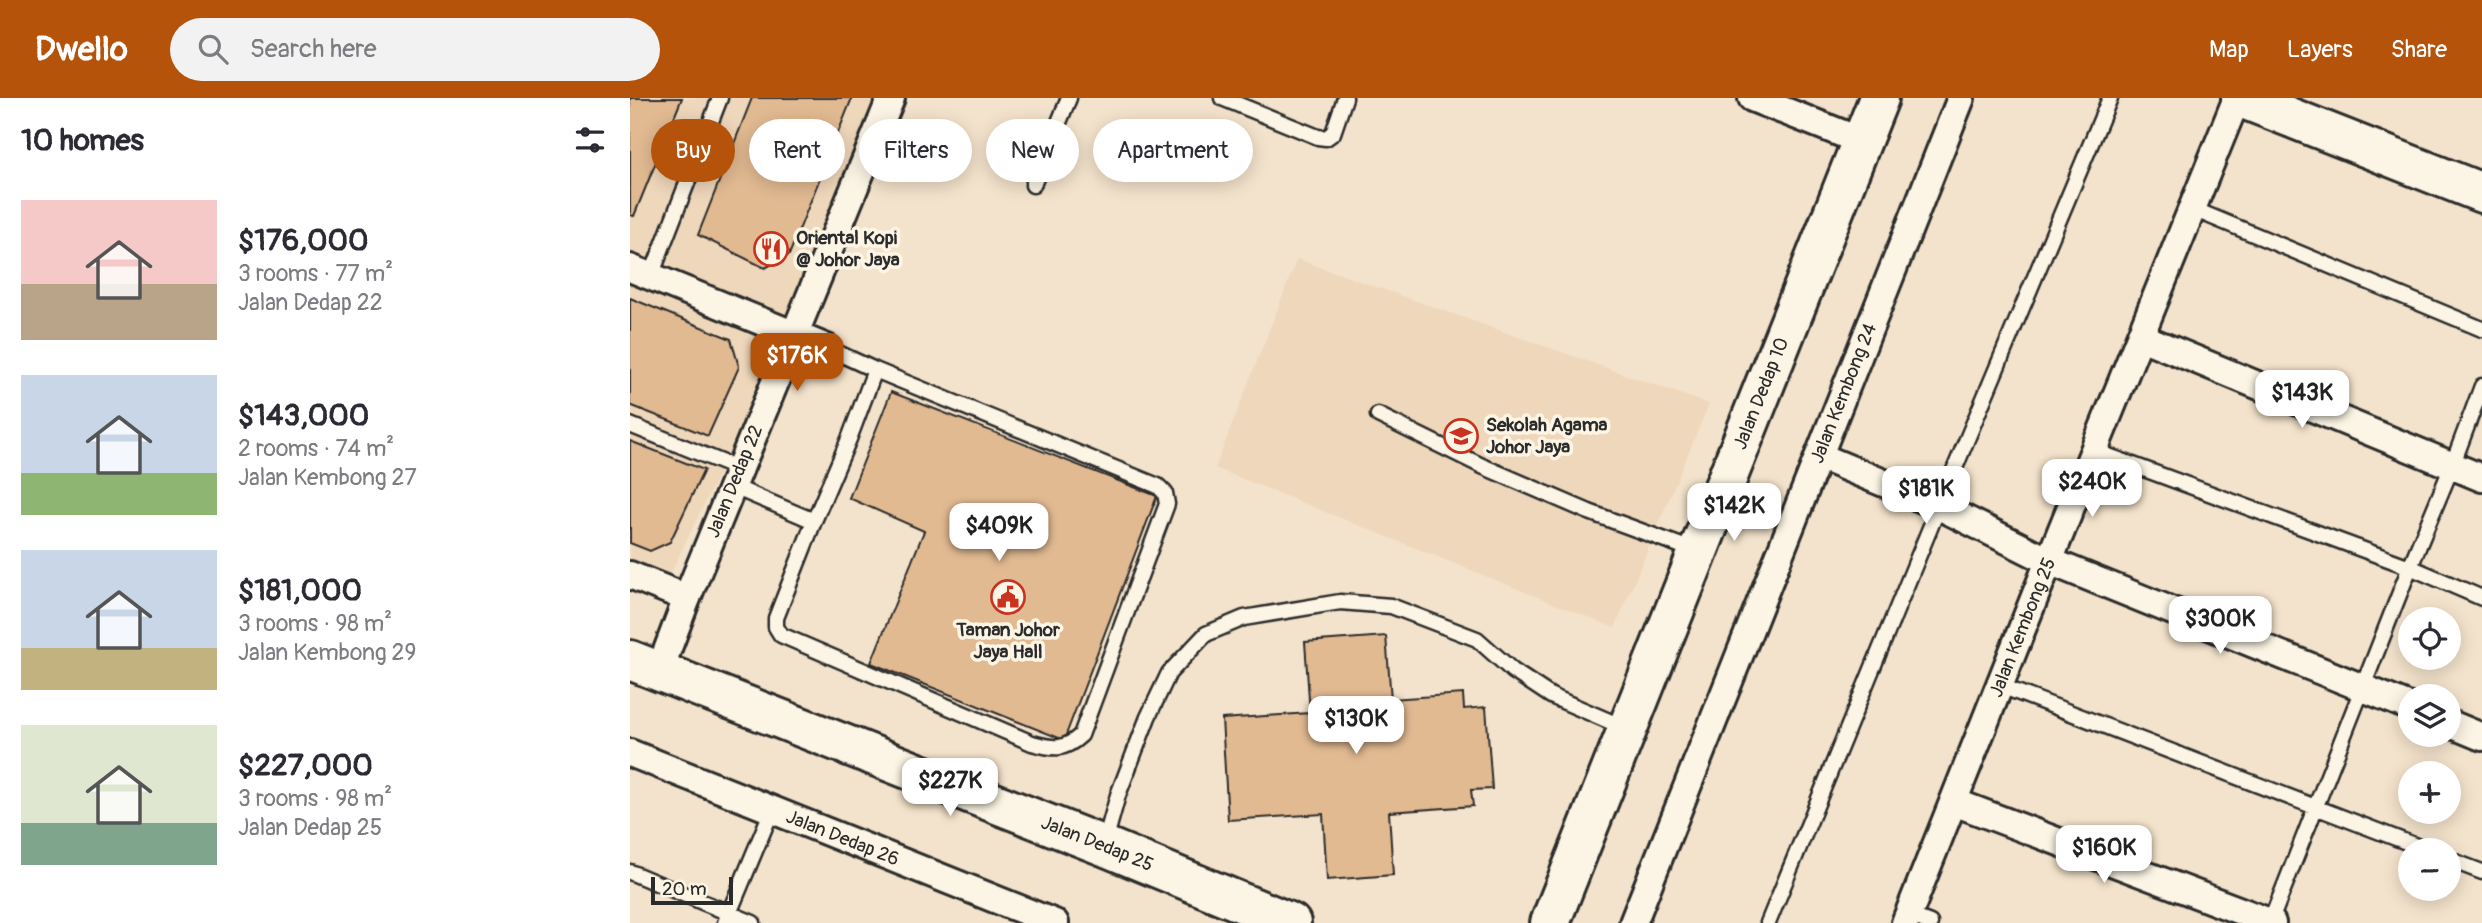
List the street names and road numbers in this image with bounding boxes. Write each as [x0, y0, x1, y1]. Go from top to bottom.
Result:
street label: Jalan Kembong 24 [1805, 320, 1882, 467]
street label: Jalan Dedap 10 [1728, 334, 1794, 453]
street label: Jalan Dedap 22 [701, 422, 768, 541]
street label: Jalan Kembong 25 [1984, 554, 2061, 701]
street label: Jalan Dedap 26 [783, 805, 903, 871]
street label: Jalan Dedap 25 [1037, 810, 1157, 877]

